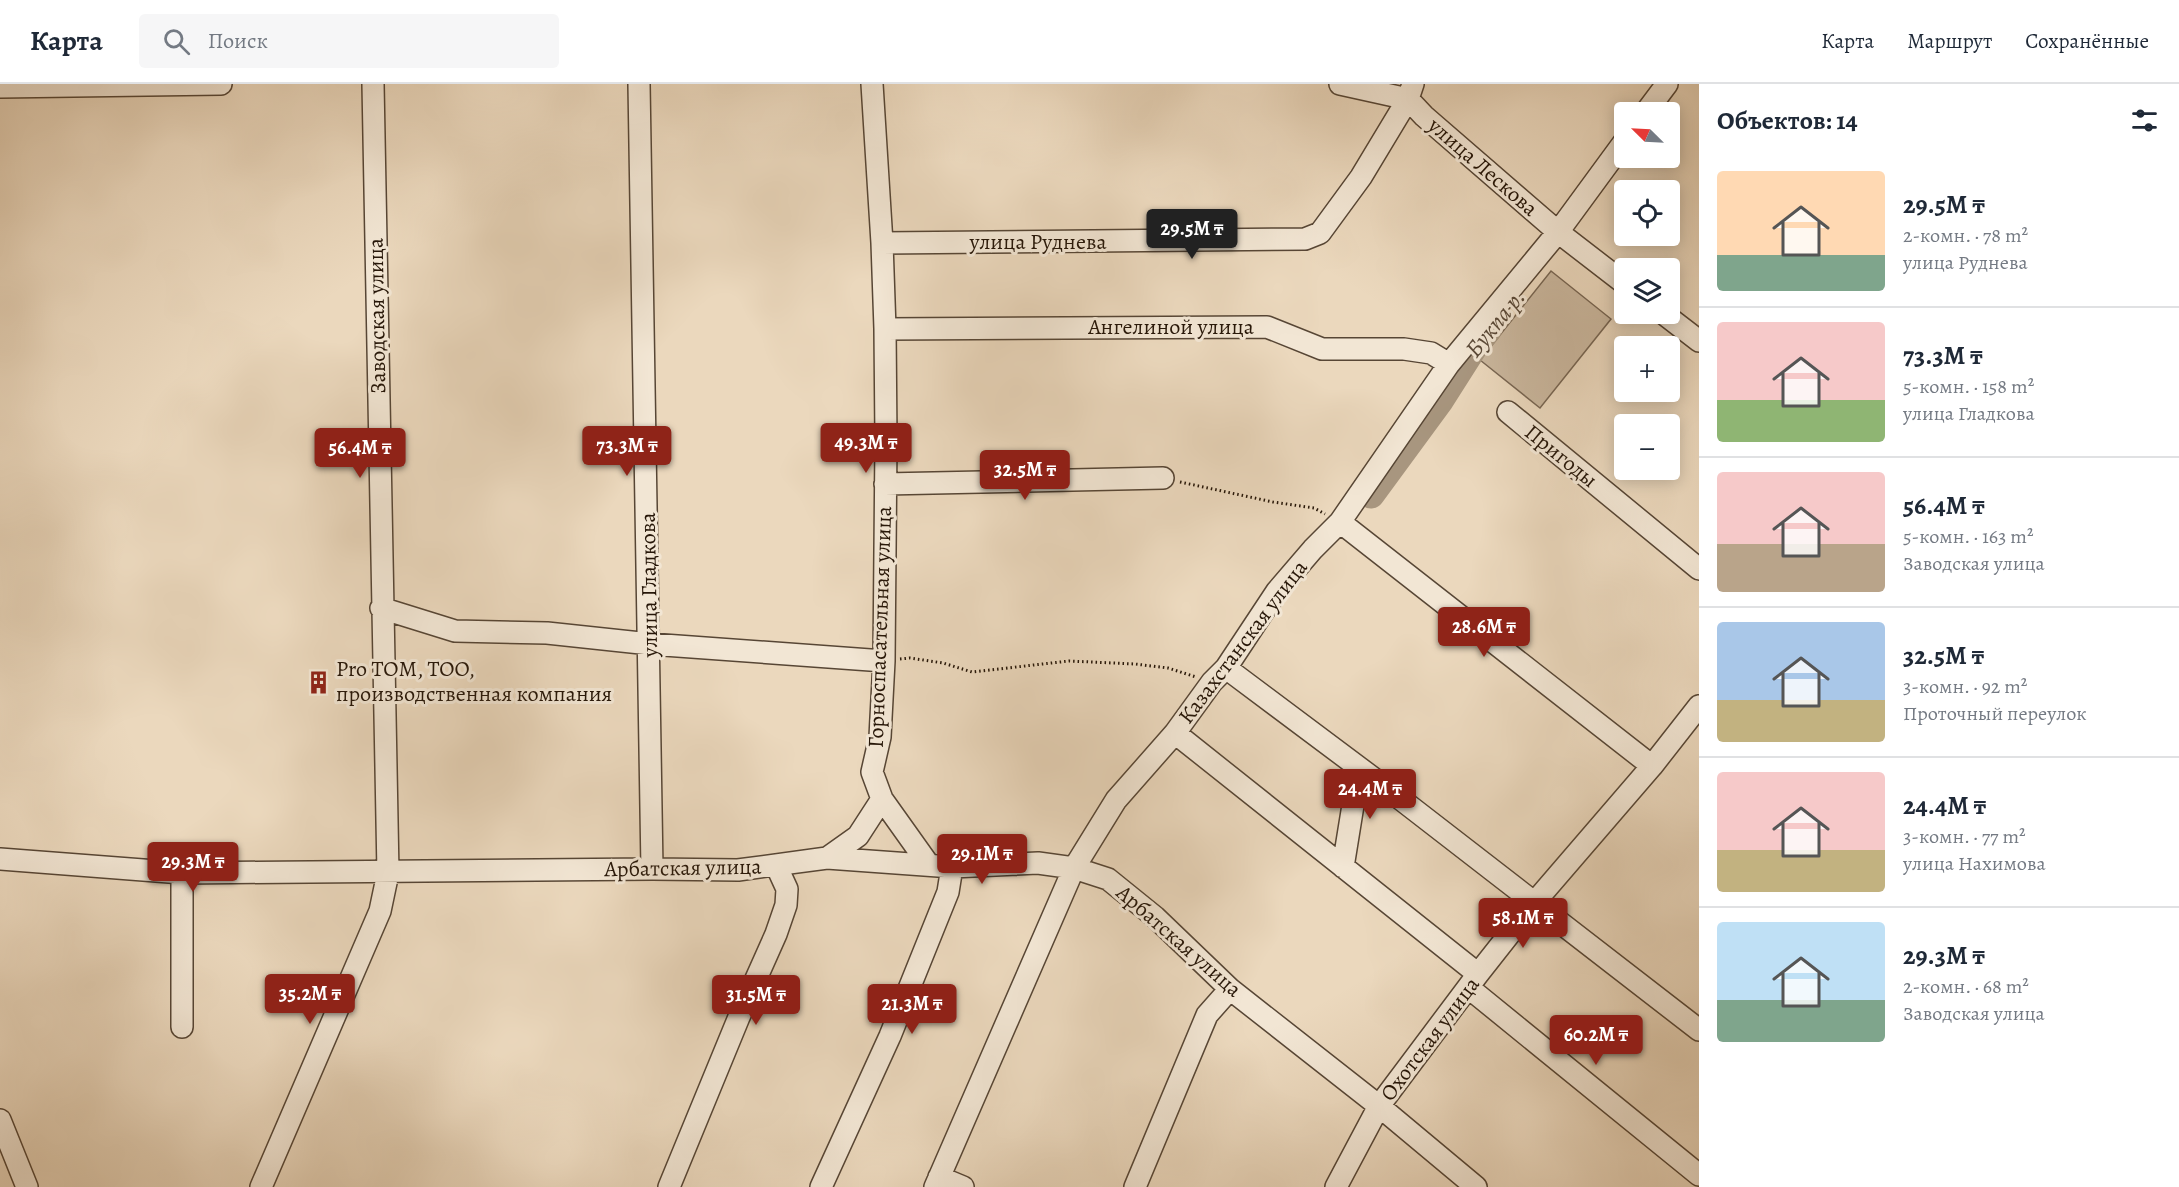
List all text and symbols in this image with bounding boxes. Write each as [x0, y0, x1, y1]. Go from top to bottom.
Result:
search box [139, 14, 559, 68]
text: Карта [30, 22, 103, 60]
icon: search [160, 25, 193, 58]
text: Поиск [208, 26, 268, 56]
text: Карта [1821, 27, 1874, 55]
text: Маршрут [1907, 27, 1992, 55]
text: Сохранённые [2025, 27, 2149, 55]
north arrow [1614, 102, 1680, 168]
map controls [1614, 102, 1680, 480]
text: Объектов: 14 [1717, 103, 1858, 138]
icon: filters [2128, 104, 2161, 137]
street label: улица Лескова [1421, 110, 1545, 224]
button: locate [1614, 180, 1680, 246]
text: 29.5M ₸ [1903, 187, 1985, 222]
icon: home [1765, 195, 1837, 267]
pin: 29.5M ₸ [1137, 209, 1247, 260]
text: 29.5M ₸ [1160, 215, 1224, 242]
text: 2-комн. · 78 m² [1903, 222, 2028, 249]
street label: улица Руднева [968, 227, 1107, 257]
street label: Заводская улица [361, 237, 393, 394]
text: улица Руднева [1903, 249, 2028, 276]
button: layers [1614, 258, 1680, 324]
water label: Букпа р. [1458, 282, 1532, 364]
street label: Ангелиной улица [1087, 312, 1255, 342]
button: + [1614, 336, 1680, 402]
text: 73.3M ₸ [1903, 338, 1983, 373]
icon: home [1765, 346, 1837, 418]
text: 5-комн. · 158 m² [1903, 373, 2034, 400]
text: улица Гладкова [1903, 400, 2035, 427]
button: − [1614, 414, 1680, 480]
street label: Пригоды [1518, 417, 1604, 495]
pin: 49.3M ₸ [811, 423, 921, 474]
pin: 73.3M ₸ [572, 426, 682, 477]
pin: 56.4M ₸ [305, 428, 415, 479]
text: 49.3M ₸ [835, 429, 897, 456]
text: 73.3M ₸ [596, 432, 658, 459]
text: 56.4M ₸ [329, 434, 391, 461]
pin: 32.5M ₸ [970, 450, 1080, 501]
text: 32.5M ₸ [994, 456, 1056, 483]
text: 56.4M ₸ [1903, 488, 1985, 523]
icon: home [1765, 496, 1837, 568]
street label: Горноспасательная улица [861, 505, 899, 748]
street label: улица Гладкова [633, 511, 665, 659]
text: 5-комн. · 163 m² [1903, 523, 2034, 550]
text: Заводская улица [1903, 550, 2045, 577]
street label: Казахстанская улица [1171, 553, 1315, 730]
pin: 28.6M ₸ [1429, 607, 1539, 658]
text: 28.6M ₸ [1452, 613, 1516, 640]
text: 32.5M ₸ [1903, 638, 1984, 673]
icon: home [1765, 646, 1837, 718]
place label: Pro TOM, ТОО, производственная компания [336, 654, 612, 709]
building icon: Pro TOM, ТОО, производственная компания [305, 669, 331, 695]
text: 3-комн. · 92 m² [1903, 673, 2027, 700]
text: Проточный переулок [1903, 700, 2087, 727]
pin: 24.4M ₸ [1315, 769, 1425, 820]
text: 24.4M ₸ [1338, 775, 1402, 802]
text: 24.4M ₸ [1903, 788, 1986, 823]
icon: home [1765, 796, 1837, 868]
text: 3-комн. · 77 m² [1903, 823, 2026, 850]
pin: 29.1M ₸ [927, 834, 1037, 885]
text: 29.1M ₸ [951, 840, 1013, 867]
pin: 29.3M ₸ [138, 842, 248, 893]
text: 29.3M ₸ [161, 848, 225, 875]
text: улица Нахимова [1903, 850, 2046, 877]
street label: Арбатская улица [603, 852, 763, 884]
street label: Арбатская улица [1109, 877, 1249, 1004]
pin: 58.1M ₸ [1468, 898, 1578, 949]
text: 58.1M ₸ [1493, 904, 1553, 931]
text: 29.3M ₸ [1903, 938, 1985, 973]
icon: home [1765, 946, 1837, 1018]
street label: Охотская улица [1373, 970, 1487, 1107]
text: 2-комн. · 68 m² [1903, 973, 2029, 1000]
pin: 35.2M ₸ [255, 974, 365, 1025]
pin: 31.5M ₸ [701, 975, 811, 1026]
text: 35.2M ₸ [279, 980, 341, 1007]
text: 31.5M ₸ [726, 981, 786, 1008]
pin: 21.3M ₸ [857, 984, 967, 1035]
text: 21.3M ₸ [882, 990, 943, 1017]
text: Заводская улица [1903, 1000, 2045, 1027]
pin: 60.2M ₸ [1541, 1015, 1651, 1066]
text: 60.2M ₸ [1564, 1021, 1628, 1048]

